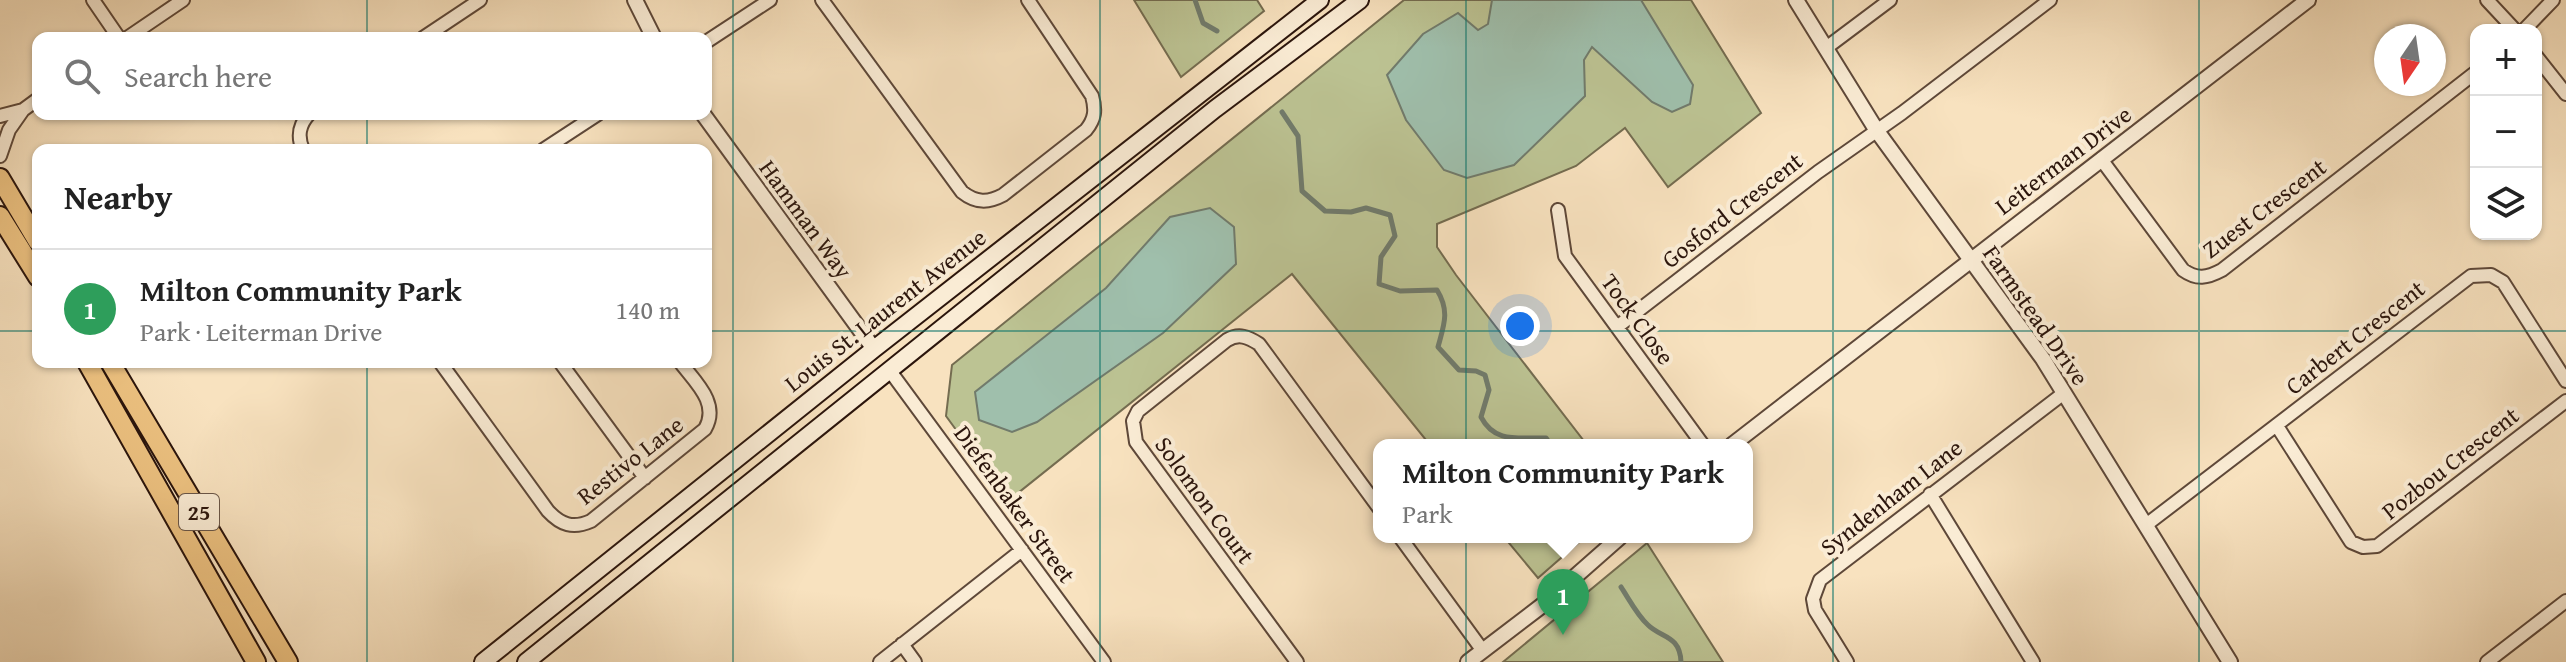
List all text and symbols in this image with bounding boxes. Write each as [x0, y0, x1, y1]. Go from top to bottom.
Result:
north arrow [2374, 24, 2446, 96]
map controls [2470, 24, 2542, 240]
button: + [2470, 24, 2542, 96]
search box [32, 32, 712, 120]
icon: search [60, 54, 104, 98]
text: Search here [124, 54, 272, 98]
button: − [2470, 96, 2542, 168]
street label: Leiterman Drive [1987, 97, 2139, 223]
street label: Gosford Crescent [1654, 143, 1810, 276]
street label: Zuest Crescent [2195, 149, 2334, 266]
street label: Hamman Way [751, 152, 861, 286]
button: layers [2470, 168, 2542, 240]
text: Nearby [64, 172, 173, 221]
street label: Louis St. Laurent Avenue [777, 220, 993, 400]
street label: Farmstead Drive [1975, 238, 2097, 392]
street label: Tock Close [1593, 266, 1683, 372]
text: Milton Community Park [140, 268, 462, 312]
street label: Carbert Crescent [2278, 271, 2433, 403]
text: 1 [83, 290, 97, 329]
text: 140 m [615, 290, 680, 329]
your location [1500, 306, 1540, 346]
text: Park · Leiterman Drive [140, 312, 382, 351]
street label: Pozbou Crescent [2374, 398, 2527, 528]
street label: Restivo Lane [569, 407, 691, 513]
street label: Diefenbaker Street [946, 418, 1085, 591]
street label: Solomon Court [1147, 429, 1264, 571]
street label: Syndenham Lane [1812, 430, 1970, 564]
popup [1373, 439, 1753, 543]
text: Milton Community Park [1402, 450, 1724, 494]
road number: 25 [179, 494, 219, 530]
text: Park [1402, 494, 1452, 533]
pin: 1 [1537, 569, 1589, 635]

